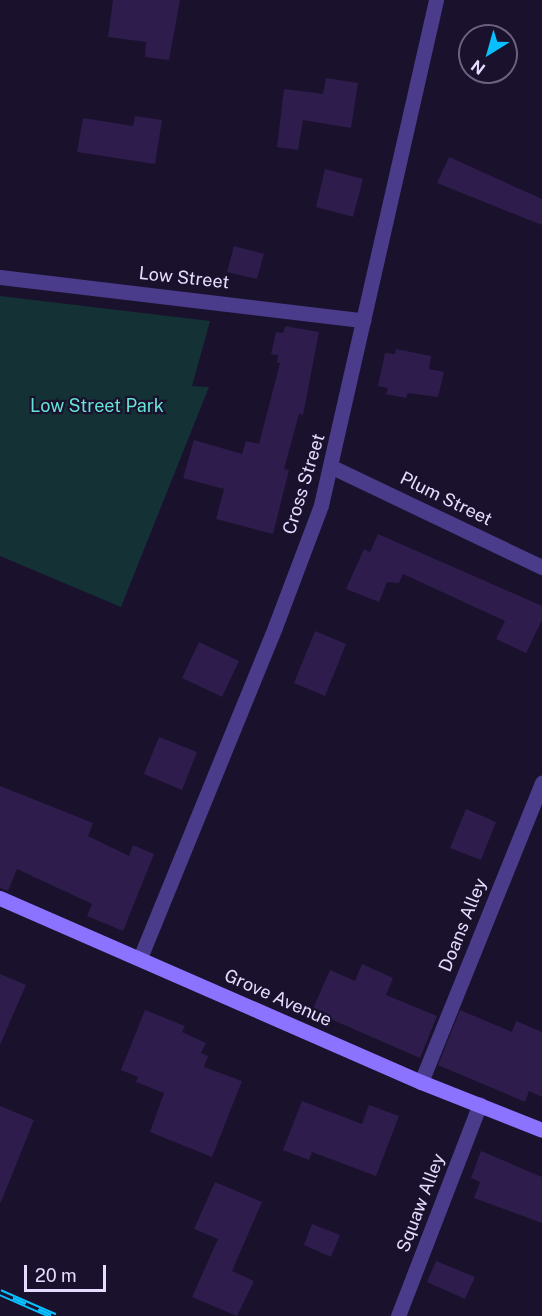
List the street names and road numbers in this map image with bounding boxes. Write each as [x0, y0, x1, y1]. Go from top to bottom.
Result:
street label: Low Street [138, 262, 230, 294]
street label: Cross Street [278, 431, 330, 537]
street label: Plum Street [396, 467, 496, 531]
street label: Doans Alley [434, 875, 492, 975]
street label: Grove Avenue [221, 965, 335, 1031]
street label: Squaw Alley [392, 1151, 450, 1255]

